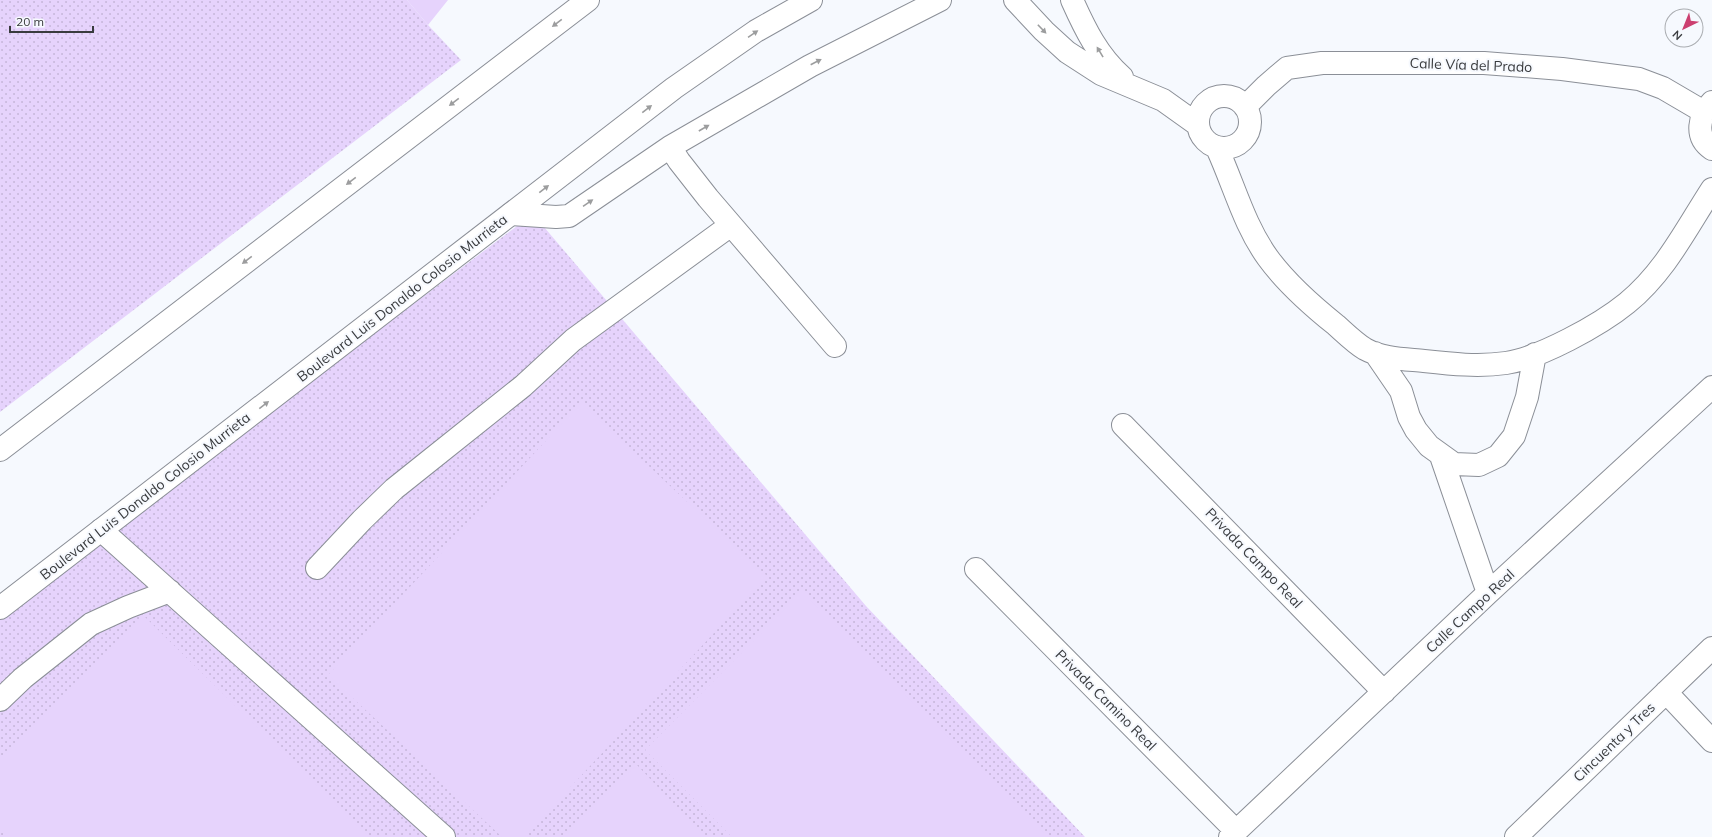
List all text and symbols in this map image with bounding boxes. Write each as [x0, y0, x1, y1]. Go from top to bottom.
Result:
scale bar [10, 8, 93, 34]
north arrow [1664, 8, 1704, 48]
text: 20 m [16, 14, 44, 29]
one-way arrow [552, 19, 562, 27]
one-way arrow [1037, 24, 1047, 34]
text: N [1669, 27, 1685, 43]
one-way arrow [747, 30, 759, 37]
one-way arrow [1096, 46, 1103, 58]
street label: Calle Vía del Prado [1409, 54, 1533, 76]
one-way arrow [810, 59, 822, 66]
one-way arrow [448, 98, 459, 106]
one-way arrow [642, 105, 653, 113]
one-way arrow [698, 124, 710, 131]
one-way arrow [345, 177, 356, 186]
one-way arrow [539, 184, 550, 193]
one-way arrow [583, 199, 593, 207]
street label: Boulevard Luis Donaldo Colosio Murrieta [293, 210, 511, 386]
one-way arrow [242, 256, 253, 265]
one-way arrow [258, 400, 269, 409]
street label: Boulevard Luis Donaldo Colosio Murrieta [36, 408, 254, 584]
street label: Privada Campo Real [1202, 504, 1306, 612]
street label: Calle Campo Real [1422, 565, 1518, 657]
street label: Privada Camino Real [1052, 646, 1160, 754]
street label: Cincuenta y Tres [1569, 698, 1659, 786]

